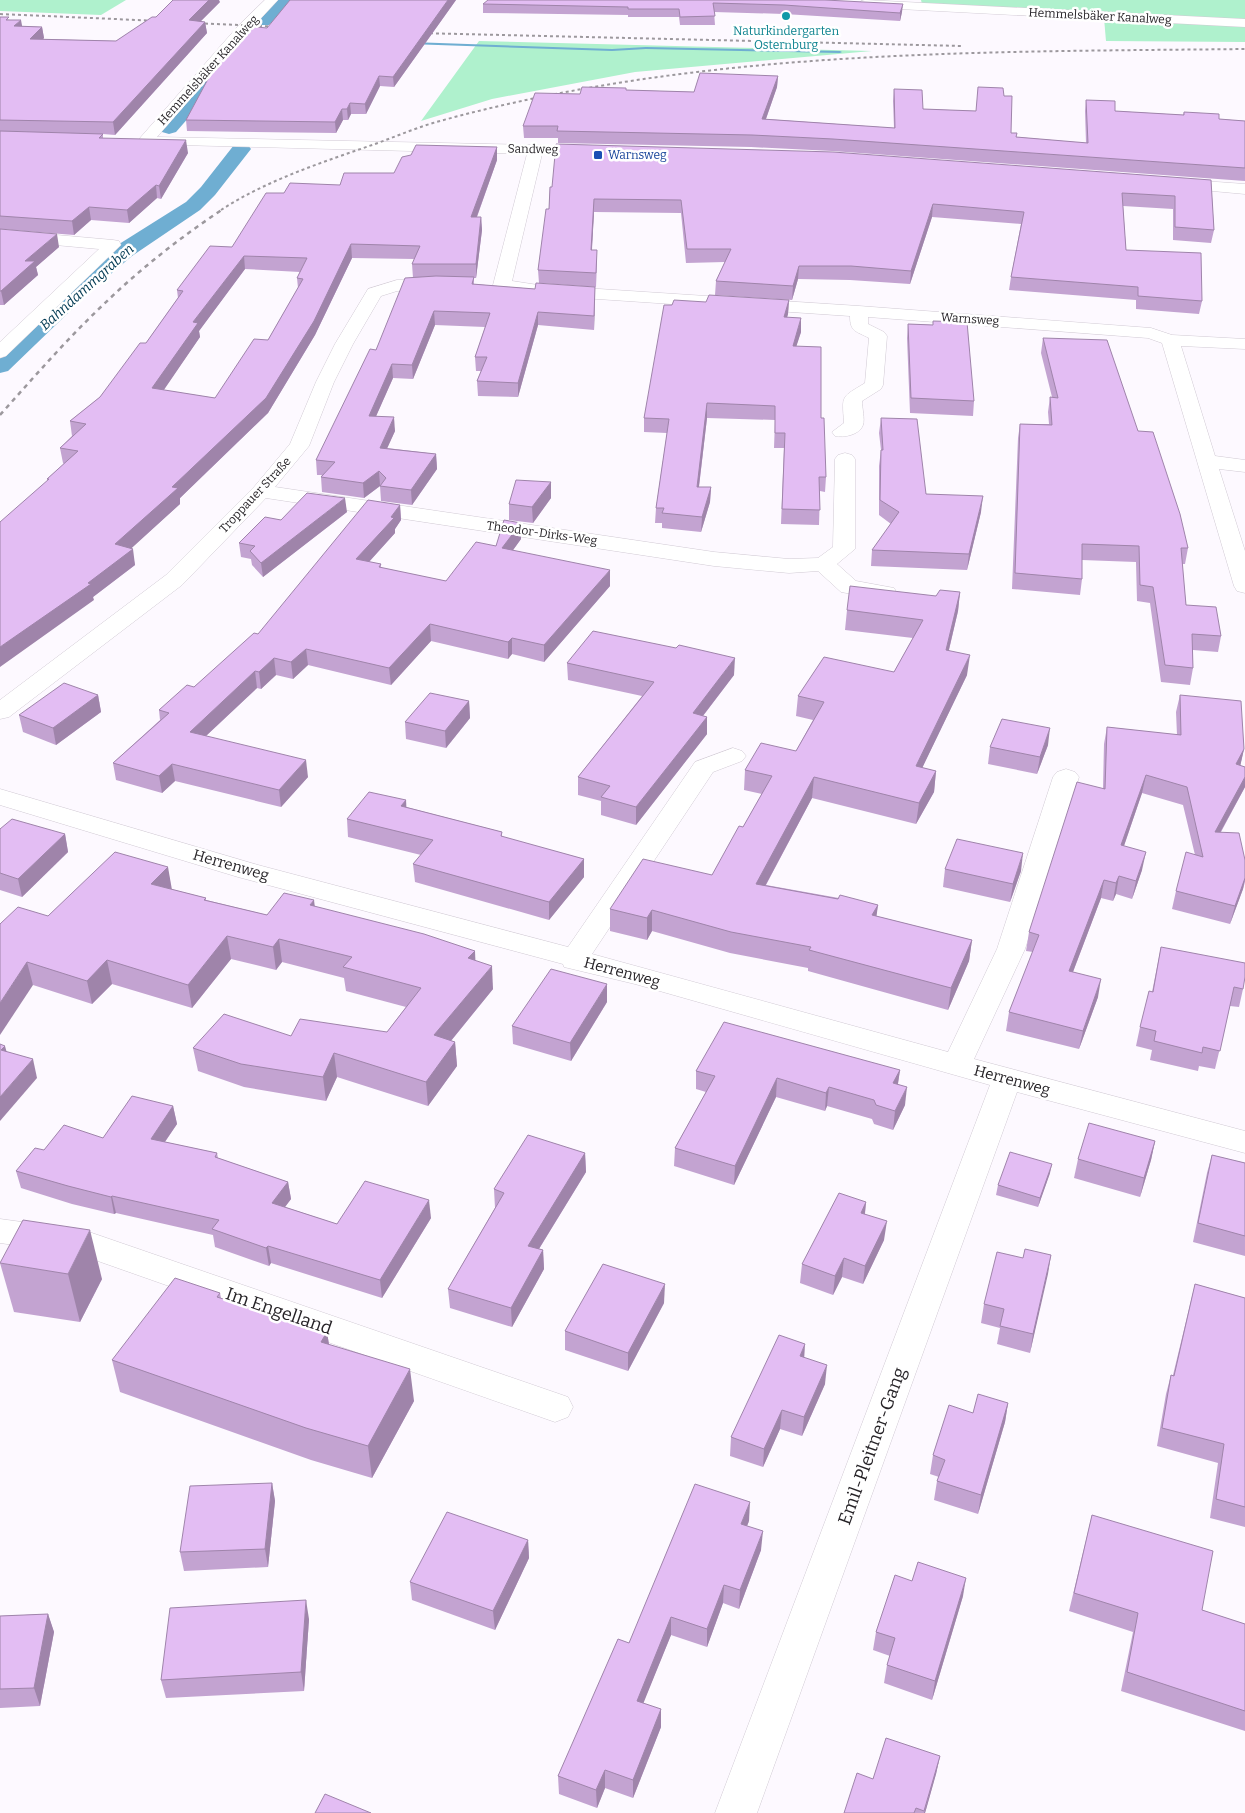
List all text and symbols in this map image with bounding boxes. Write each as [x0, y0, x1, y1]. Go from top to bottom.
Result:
street label: Hemmelsbäker Kanalweg [1028, 5, 1172, 27]
marker: Naturkindergarten Osternburg [780, 10, 792, 22]
street label: Hemmelsbäker Kanalweg [155, 12, 261, 128]
place label: Naturkindergarten Osternburg [733, 24, 839, 52]
street label: Sandweg [508, 142, 559, 156]
place label: Warnsweg [608, 148, 667, 162]
marker: Warnsweg [592, 149, 604, 161]
water label: Bahndammgraben [36, 240, 138, 334]
street label: Warnsweg [940, 310, 1000, 328]
street label: Troppauer Straße [216, 454, 294, 536]
street label: Theodor-Dirks-Weg [486, 518, 598, 548]
street label: Herrenweg [191, 846, 271, 884]
street label: Herrenweg [582, 953, 662, 991]
street label: Herrenweg [972, 1061, 1052, 1099]
street label: Im Engelland [223, 1282, 335, 1340]
street label: Emil-Pleitner-Gang [833, 1364, 911, 1528]

